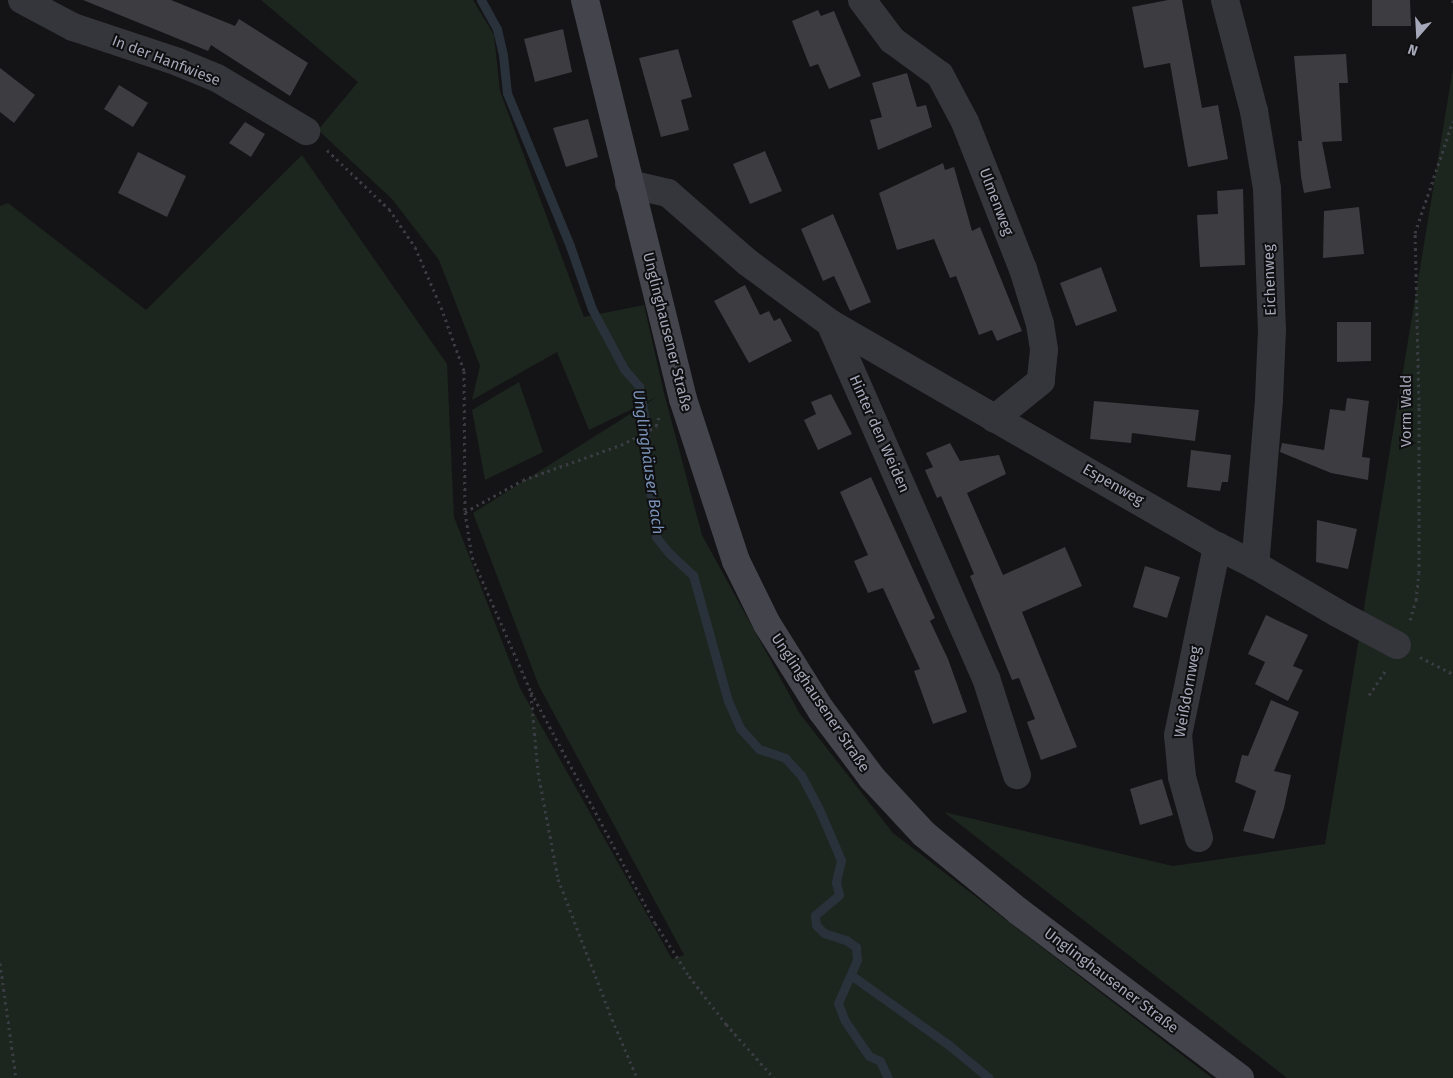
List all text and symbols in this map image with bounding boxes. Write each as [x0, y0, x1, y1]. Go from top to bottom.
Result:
north arrow [1393, 10, 1443, 60]
street label: In der Hanfwiese [109, 32, 223, 90]
text: N [1406, 40, 1420, 59]
street label: Ulmenweg [975, 166, 1017, 238]
street label: Eichenweg [1260, 244, 1280, 316]
street label: Unglinghausener Straße [639, 251, 695, 413]
street label: Hinter den Weiden [845, 372, 913, 496]
street label: Vorm Wald [1398, 375, 1416, 447]
water label: Unglinghäuser Bach [628, 388, 668, 536]
street label: Espenweg [1079, 460, 1147, 510]
street label: Unglinghausener Straße [767, 630, 873, 776]
street label: Weißdornweg [1171, 645, 1205, 739]
street label: Unglinghausener Straße [1040, 925, 1182, 1037]

